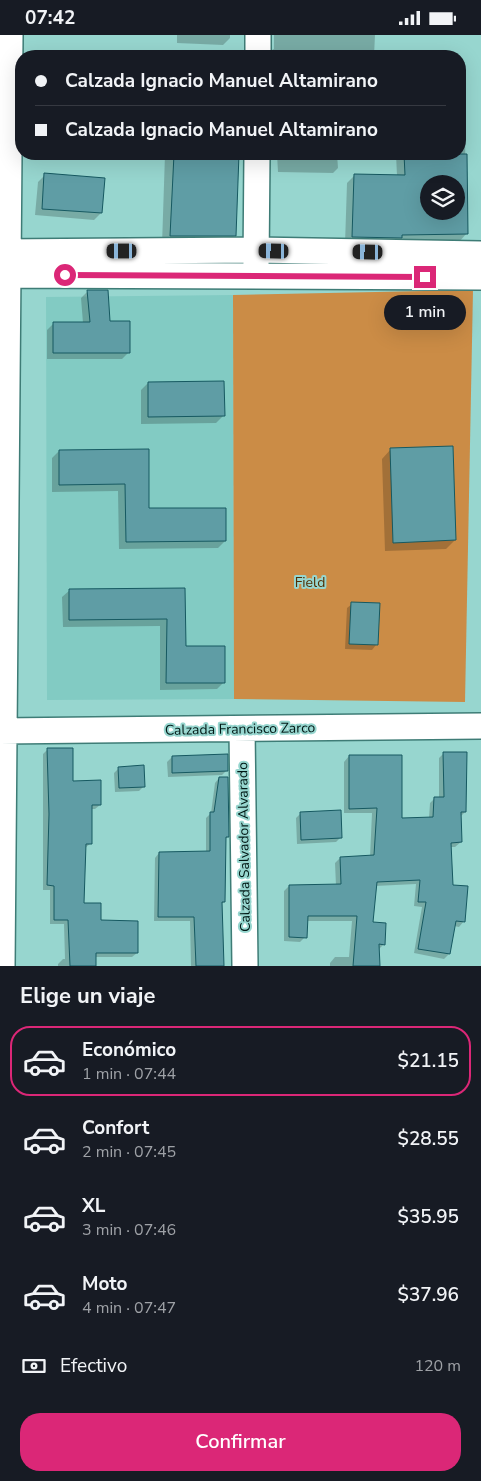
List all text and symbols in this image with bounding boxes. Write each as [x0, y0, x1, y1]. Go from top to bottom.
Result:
text: 07:42 [25, 5, 75, 31]
text: Calzada Ignacio Manuel Altamirano [65, 68, 378, 94]
text: Calzada Ignacio Manuel Altamirano [65, 117, 378, 143]
map controls [420, 175, 465, 220]
button: layers [420, 175, 465, 220]
car [258, 243, 289, 259]
car [107, 244, 137, 259]
car [352, 244, 383, 260]
route start [54, 264, 76, 286]
route end [414, 266, 436, 288]
callout: 1 min [384, 295, 466, 329]
text: 1 min [405, 301, 445, 323]
park label: Field [295, 573, 325, 592]
street label: Calzada Francisco Zarco [165, 718, 316, 740]
street label: Calzada Salvador Alvarado [233, 762, 255, 932]
text: Elige un viaje [20, 981, 155, 1011]
text: Económico [82, 1037, 176, 1063]
icon: car [22, 1039, 67, 1084]
text: $21.15 [397, 1048, 459, 1074]
text: 1 min · 07:44 [82, 1063, 176, 1085]
text: Confort [82, 1115, 149, 1141]
icon: car [22, 1117, 67, 1162]
text: $28.55 [397, 1126, 459, 1152]
text: 2 min · 07:45 [82, 1141, 176, 1163]
text: XL [82, 1193, 105, 1219]
icon: car [22, 1195, 67, 1240]
text: $35.95 [397, 1204, 459, 1230]
text: 3 min · 07:46 [82, 1219, 176, 1241]
text: Moto [82, 1271, 128, 1297]
icon: car [22, 1273, 67, 1318]
text: $37.96 [397, 1282, 459, 1308]
text: 4 min · 07:47 [82, 1297, 176, 1319]
icon: cash [20, 1352, 48, 1380]
text: Efectivo [60, 1353, 127, 1379]
text: 120 m [414, 1355, 461, 1377]
button: Confirmar [20, 1413, 461, 1471]

